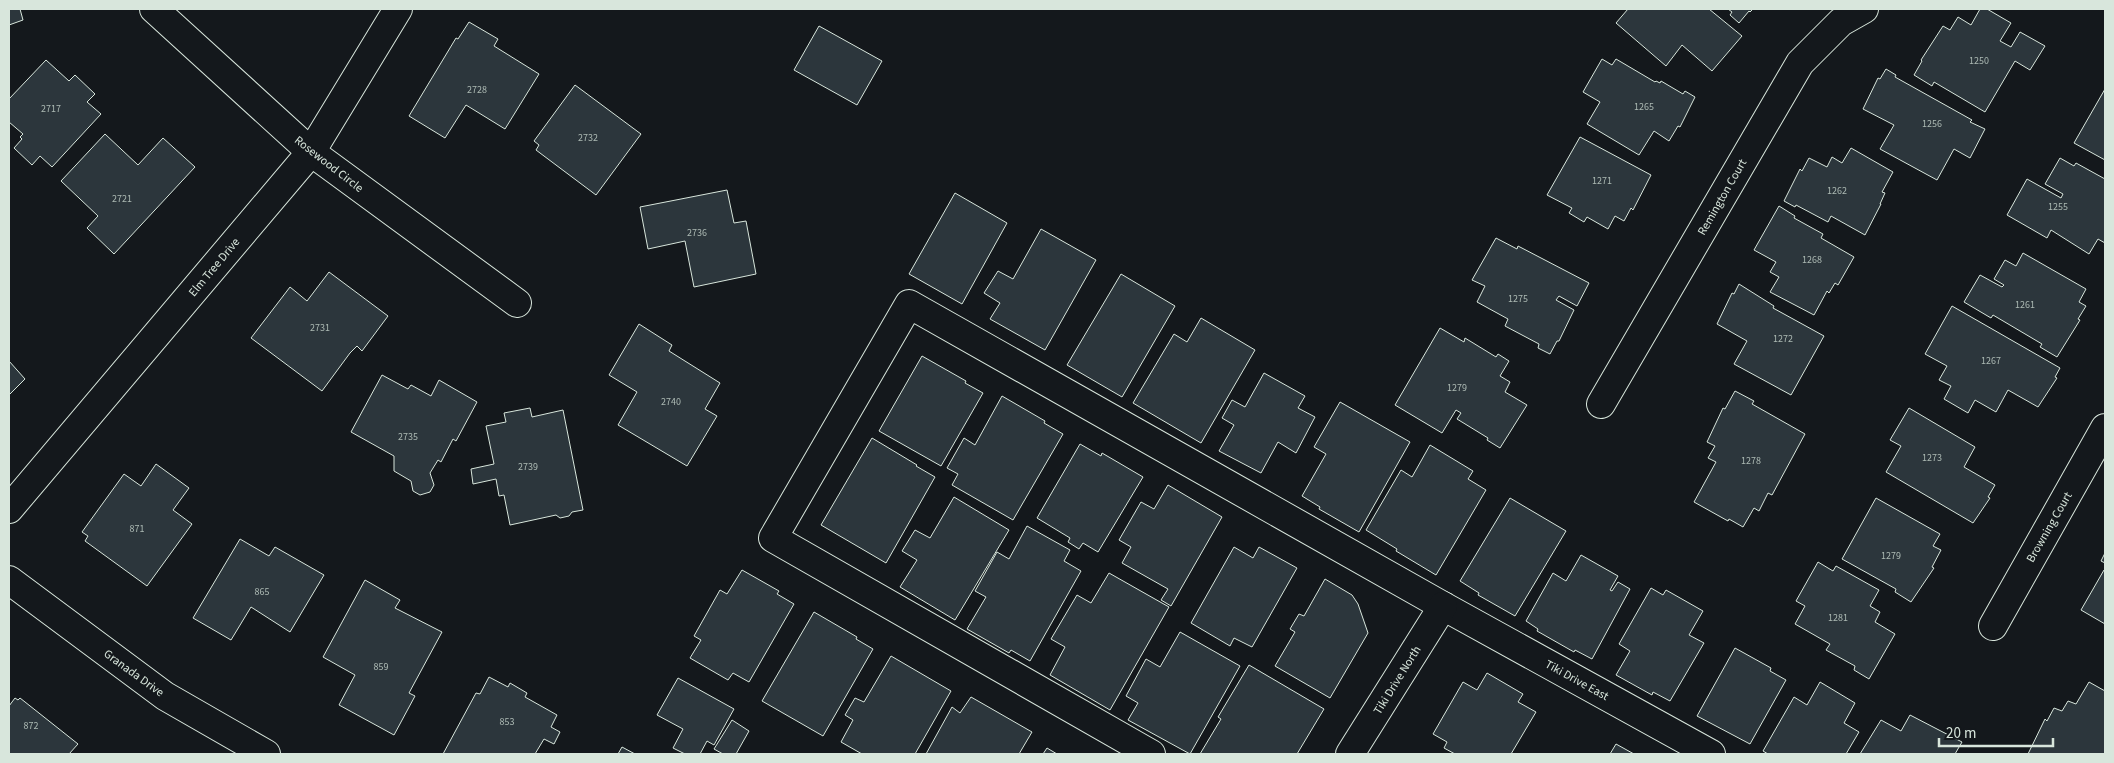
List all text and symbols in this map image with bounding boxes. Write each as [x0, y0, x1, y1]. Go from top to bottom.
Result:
house number: 1250 [1969, 54, 1989, 68]
house number: 2728 [467, 83, 487, 97]
house number: 1265 [1634, 100, 1654, 114]
house number: 2717 [41, 102, 61, 116]
house number: 1256 [1922, 117, 1942, 131]
house number: 2732 [578, 131, 598, 145]
street label: Rosewood Circle [291, 132, 367, 197]
street label: Remington Court [1694, 156, 1751, 239]
house number: 1271 [1592, 174, 1612, 188]
house number: 1262 [1827, 184, 1847, 198]
house number: 2721 [112, 192, 132, 206]
house number: 1255 [2048, 200, 2068, 214]
house number: 2736 [687, 226, 707, 240]
street label: Elm Tree Drive [185, 234, 244, 300]
house number: 1268 [1802, 253, 1822, 267]
house number: 1275 [1508, 292, 1528, 306]
house number: 1261 [2015, 298, 2035, 312]
house number: 2731 [310, 321, 330, 335]
house number: 1272 [1773, 332, 1793, 346]
house number: 1267 [1981, 354, 2001, 368]
house number: 1279 [1447, 381, 1467, 395]
house number: 2740 [661, 395, 681, 409]
house number: 2735 [398, 430, 418, 444]
house number: 1273 [1922, 451, 1942, 465]
house number: 1278 [1741, 454, 1761, 468]
house number: 2739 [518, 460, 538, 474]
street label: Browning Court [2022, 489, 2077, 566]
house number: 871 [130, 522, 144, 536]
house number: 1279 [1881, 549, 1901, 563]
house number: 865 [255, 585, 269, 599]
house number: 1281 [1828, 611, 1848, 625]
street label: Tiki Drive North [1370, 643, 1425, 718]
street label: Granada Drive [100, 646, 167, 701]
street label: Tiki Drive East [1542, 656, 1612, 705]
house number: 859 [374, 660, 388, 674]
house number: 853 [500, 715, 514, 729]
scale bar [1939, 716, 2053, 748]
house number: 872 [24, 719, 38, 733]
text: 20 m [1946, 723, 1976, 744]

